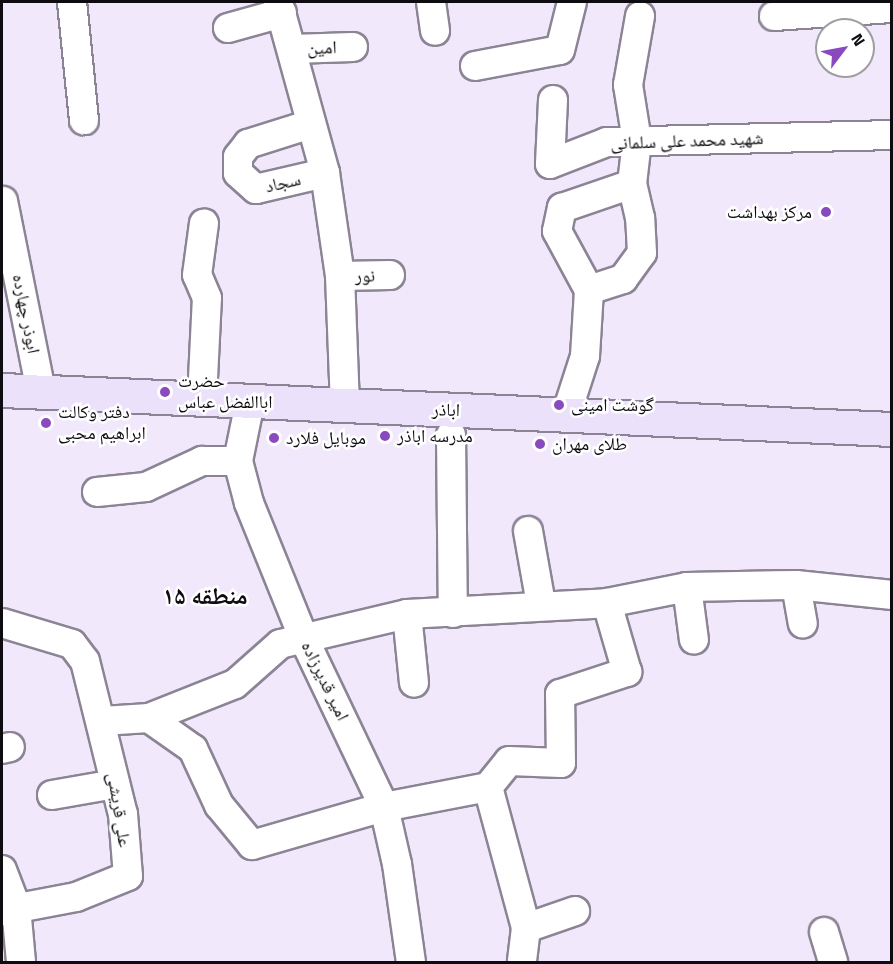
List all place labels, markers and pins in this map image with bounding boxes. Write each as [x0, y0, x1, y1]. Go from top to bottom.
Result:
place label: مرکز بهداشت [727, 201, 812, 223]
marker: مرکز بهداشت [817, 203, 835, 221]
place label: حضرت اباالفضل عباس [178, 371, 273, 413]
marker: حضرت اباالفضل عباس [156, 383, 174, 401]
place label: گوشت امینی [571, 394, 654, 416]
marker: گوشت امینی [552, 398, 566, 412]
place label: دفتر وکالت ابراهیم محبی [58, 402, 146, 444]
marker: دفتر وکالت ابراهیم محبی [39, 416, 53, 430]
place label: مدرسه اباذر [397, 425, 473, 447]
place label: موبایل فلارد [286, 427, 366, 449]
marker: مدرسه اباذر [378, 429, 392, 443]
marker: موبایل فلارد [267, 431, 281, 445]
place label: طلای مهران [552, 433, 627, 455]
marker: طلای مهران [533, 437, 547, 451]

